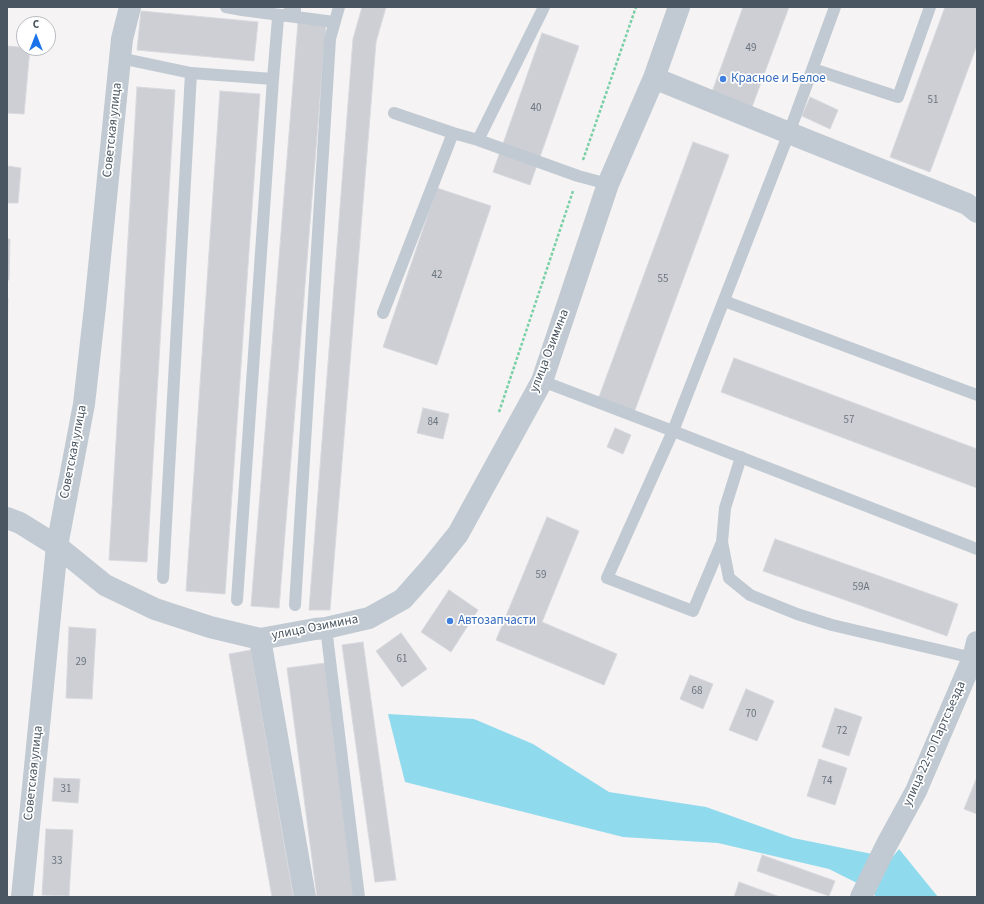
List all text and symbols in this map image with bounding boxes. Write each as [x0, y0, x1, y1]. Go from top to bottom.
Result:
north arrow [16, 16, 56, 56]
text: С [33, 17, 39, 32]
house number: 49 [746, 42, 756, 56]
place label: Красное и Белое [731, 71, 826, 87]
marker: Красное и Белое [718, 74, 728, 84]
street label: Советская улица [100, 82, 126, 178]
house number: 51 [928, 94, 938, 108]
house number: 40 [531, 102, 541, 116]
house number: 42 [432, 269, 442, 283]
house number: 55 [658, 273, 668, 287]
street label: улица Озимина [527, 307, 573, 395]
street label: Советская улица [57, 404, 91, 500]
house number: 57 [844, 414, 854, 428]
house number: 84 [428, 416, 438, 430]
house number: 59 [536, 569, 546, 583]
house number: 59А [853, 581, 869, 595]
street label: улица Озимина [270, 612, 360, 644]
place label: Автозапчасти [458, 613, 536, 629]
marker: Автозапчасти [445, 616, 455, 626]
house number: 61 [397, 653, 407, 667]
house number: 29 [76, 656, 86, 670]
street label: улица 22-го Партсъезда [900, 679, 970, 809]
house number: 68 [692, 685, 702, 699]
house number: 70 [746, 708, 756, 722]
street label: Советская улица [21, 725, 47, 821]
house number: 72 [837, 725, 847, 739]
house number: 74 [822, 775, 832, 789]
house number: 31 [61, 783, 71, 797]
house number: 33 [52, 855, 62, 869]

